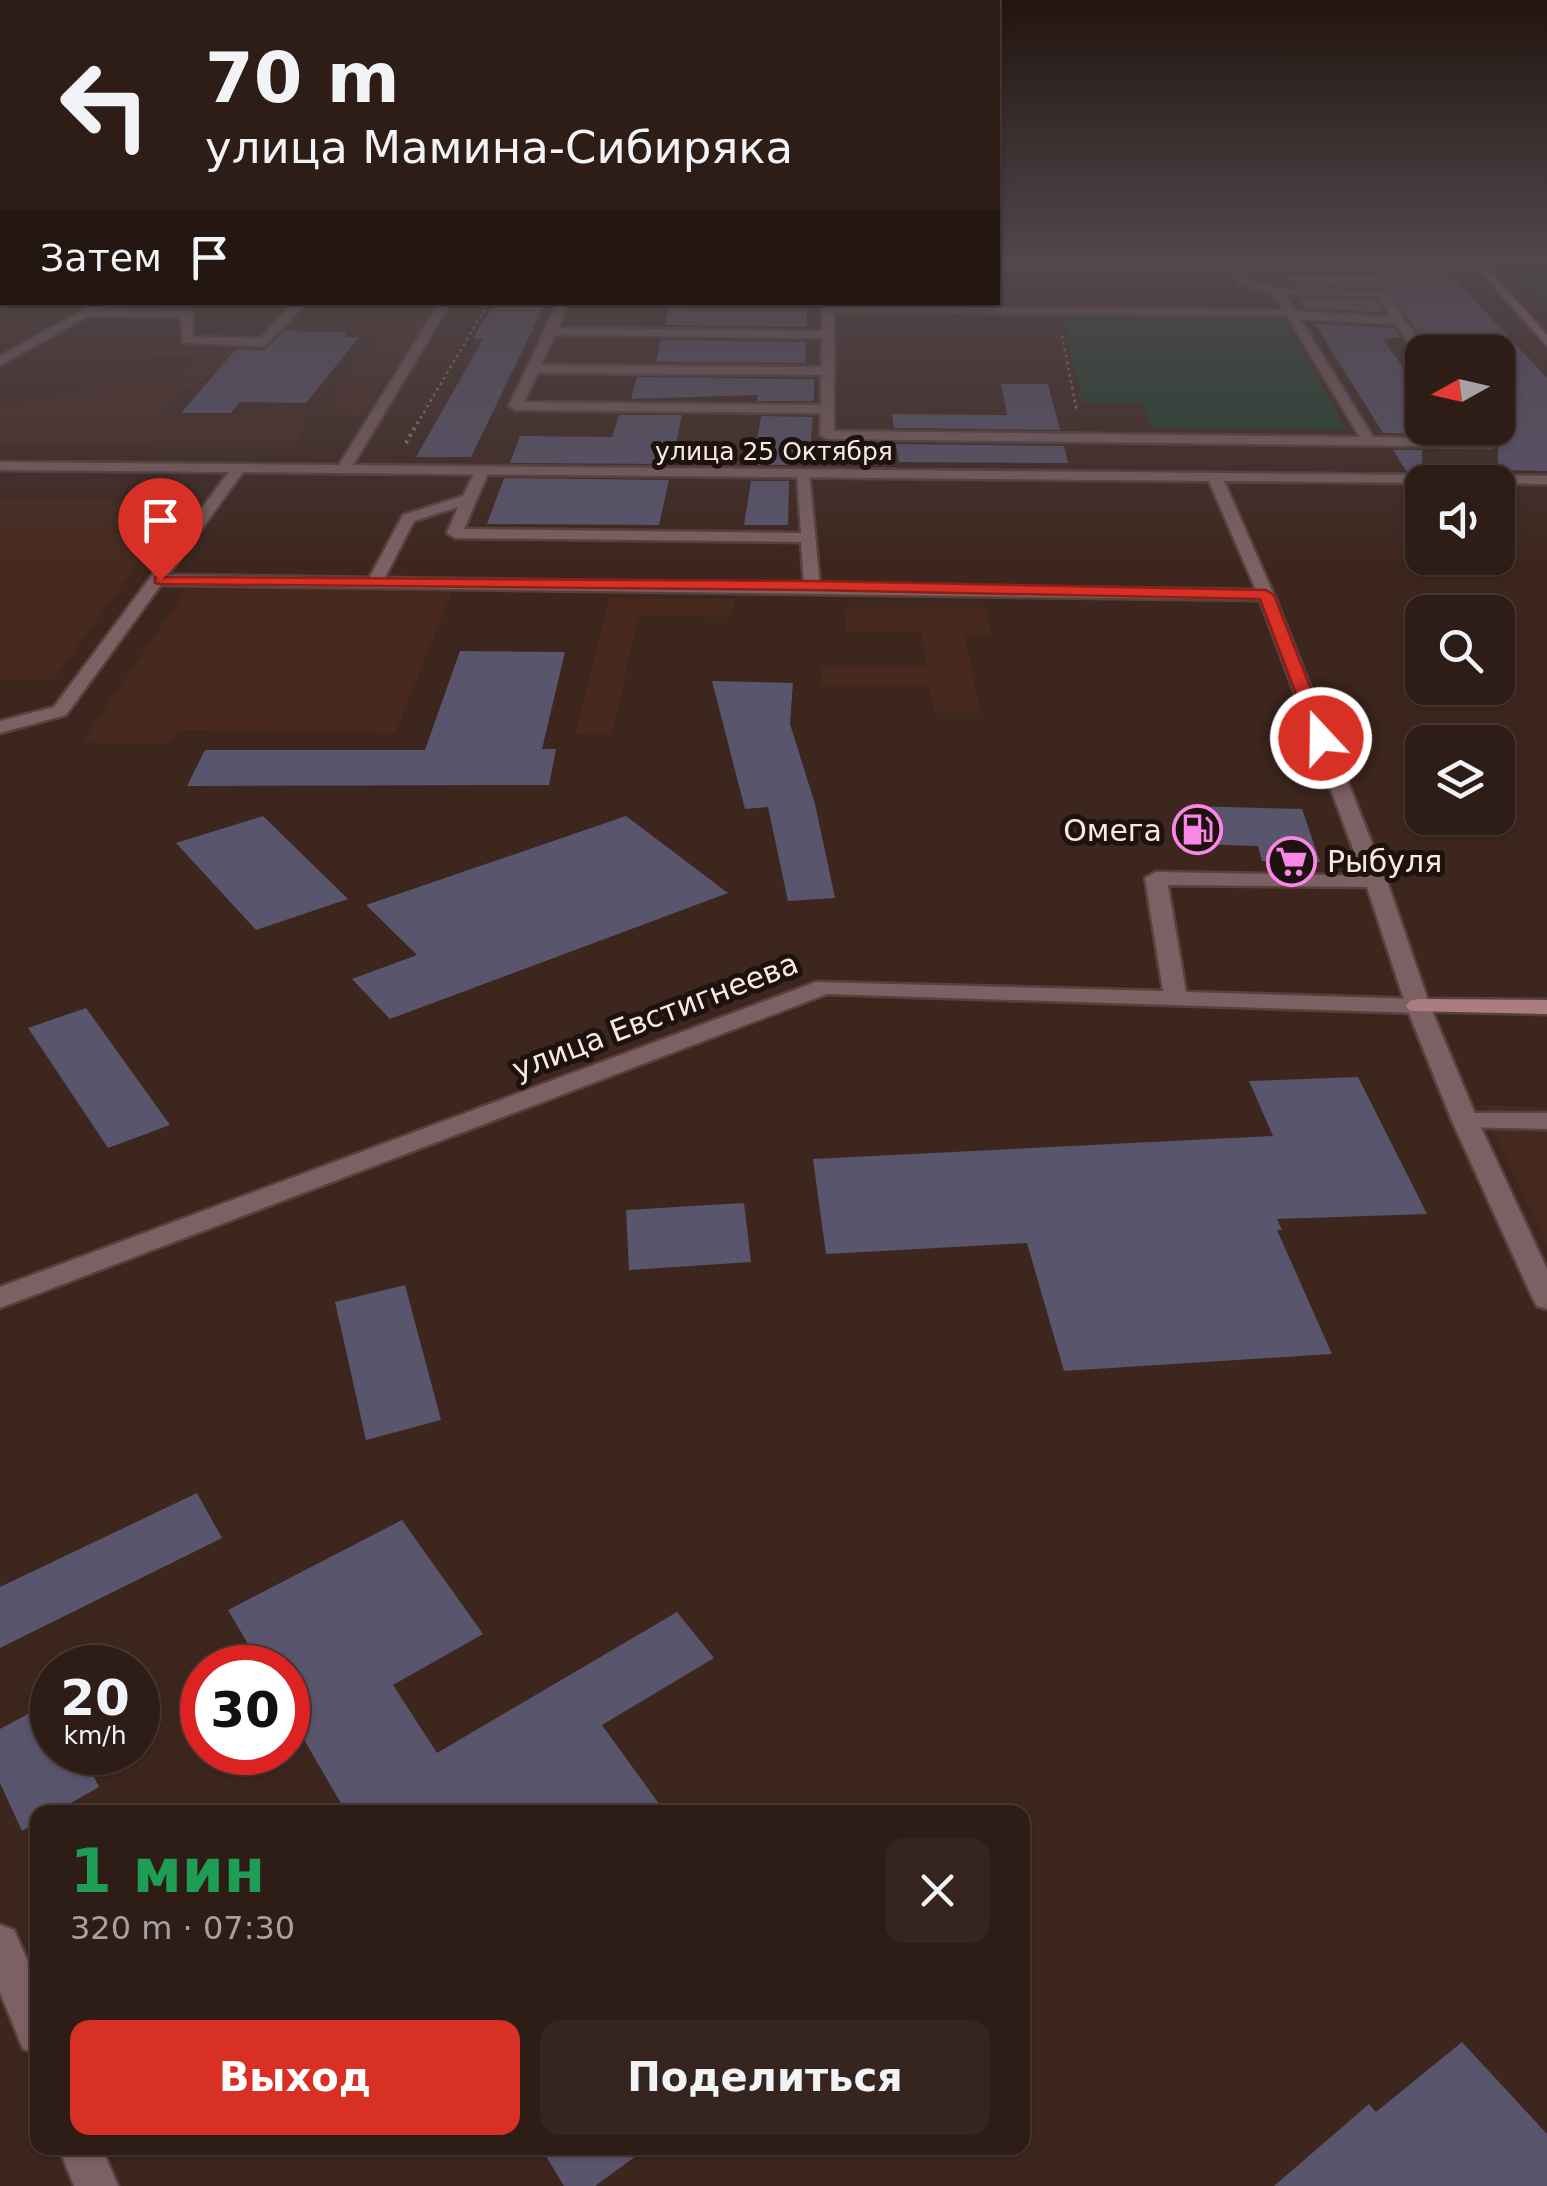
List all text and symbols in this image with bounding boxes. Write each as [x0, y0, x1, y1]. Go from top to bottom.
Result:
text: 70 m [205, 37, 400, 119]
icon: left [40, 40, 170, 170]
text: улица Мамина-Сибиряка [205, 121, 793, 174]
icon: arrive [182, 230, 237, 285]
text: Затем [40, 236, 162, 280]
north arrow [1405, 335, 1515, 445]
map controls [1405, 335, 1515, 835]
street label: улица 25 Октября [655, 437, 893, 466]
button: sound [1405, 465, 1515, 575]
pin [118, 478, 203, 581]
icon: arrive [133, 493, 188, 548]
button: search [1405, 595, 1515, 705]
position arrow [1269, 686, 1373, 790]
button: layers [1405, 725, 1515, 835]
fuel station icon: Омега [1171, 804, 1223, 856]
place label: Омега [1063, 813, 1162, 848]
supermarket icon: Рыбуля [1266, 835, 1318, 887]
place label: Рыбуля [1327, 844, 1442, 879]
street label: улица Евстигнеева [507, 945, 803, 1087]
speed limit sign: 30 [180, 1645, 310, 1775]
text: 20 [60, 1669, 130, 1727]
text: km/h [63, 1721, 127, 1750]
text: 1 мин [70, 1836, 265, 1906]
button: close [885, 1838, 990, 1943]
text: 320 m · 07:30 [70, 1909, 295, 1947]
button: Выход [70, 2020, 520, 2135]
button: Поделиться [540, 2020, 990, 2135]

